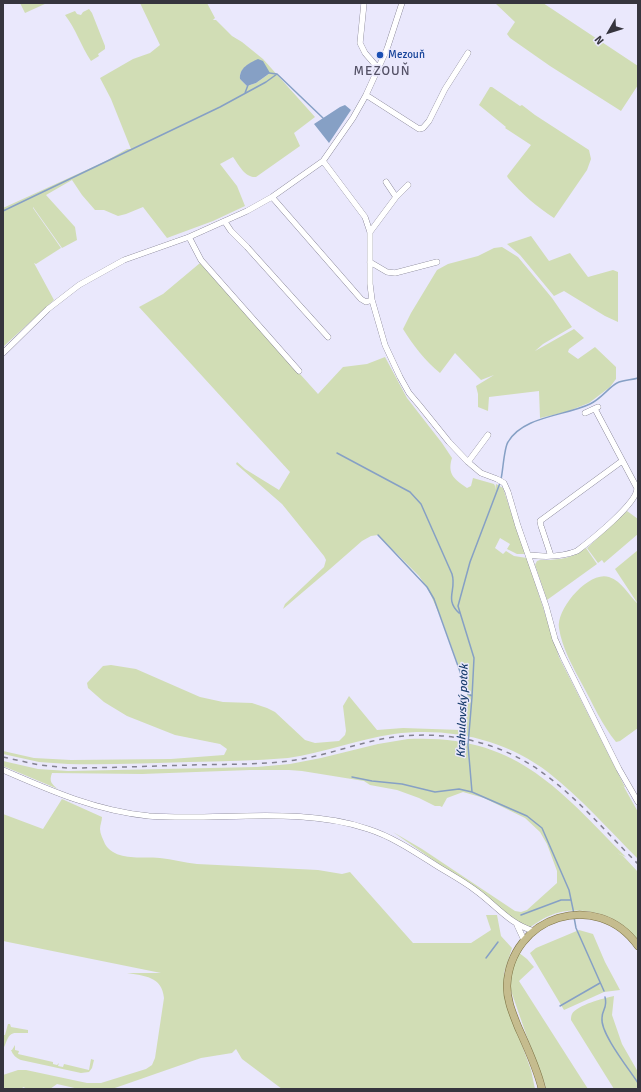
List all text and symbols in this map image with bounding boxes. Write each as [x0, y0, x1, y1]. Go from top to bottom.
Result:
north arrow [589, 12, 629, 52]
text: N [592, 33, 607, 47]
place label: Mezouň [388, 48, 425, 62]
marker: Mezouň [375, 50, 385, 60]
district label: MEZOUŇ [354, 64, 410, 80]
water label: Krahulovský potok [454, 664, 472, 758]

